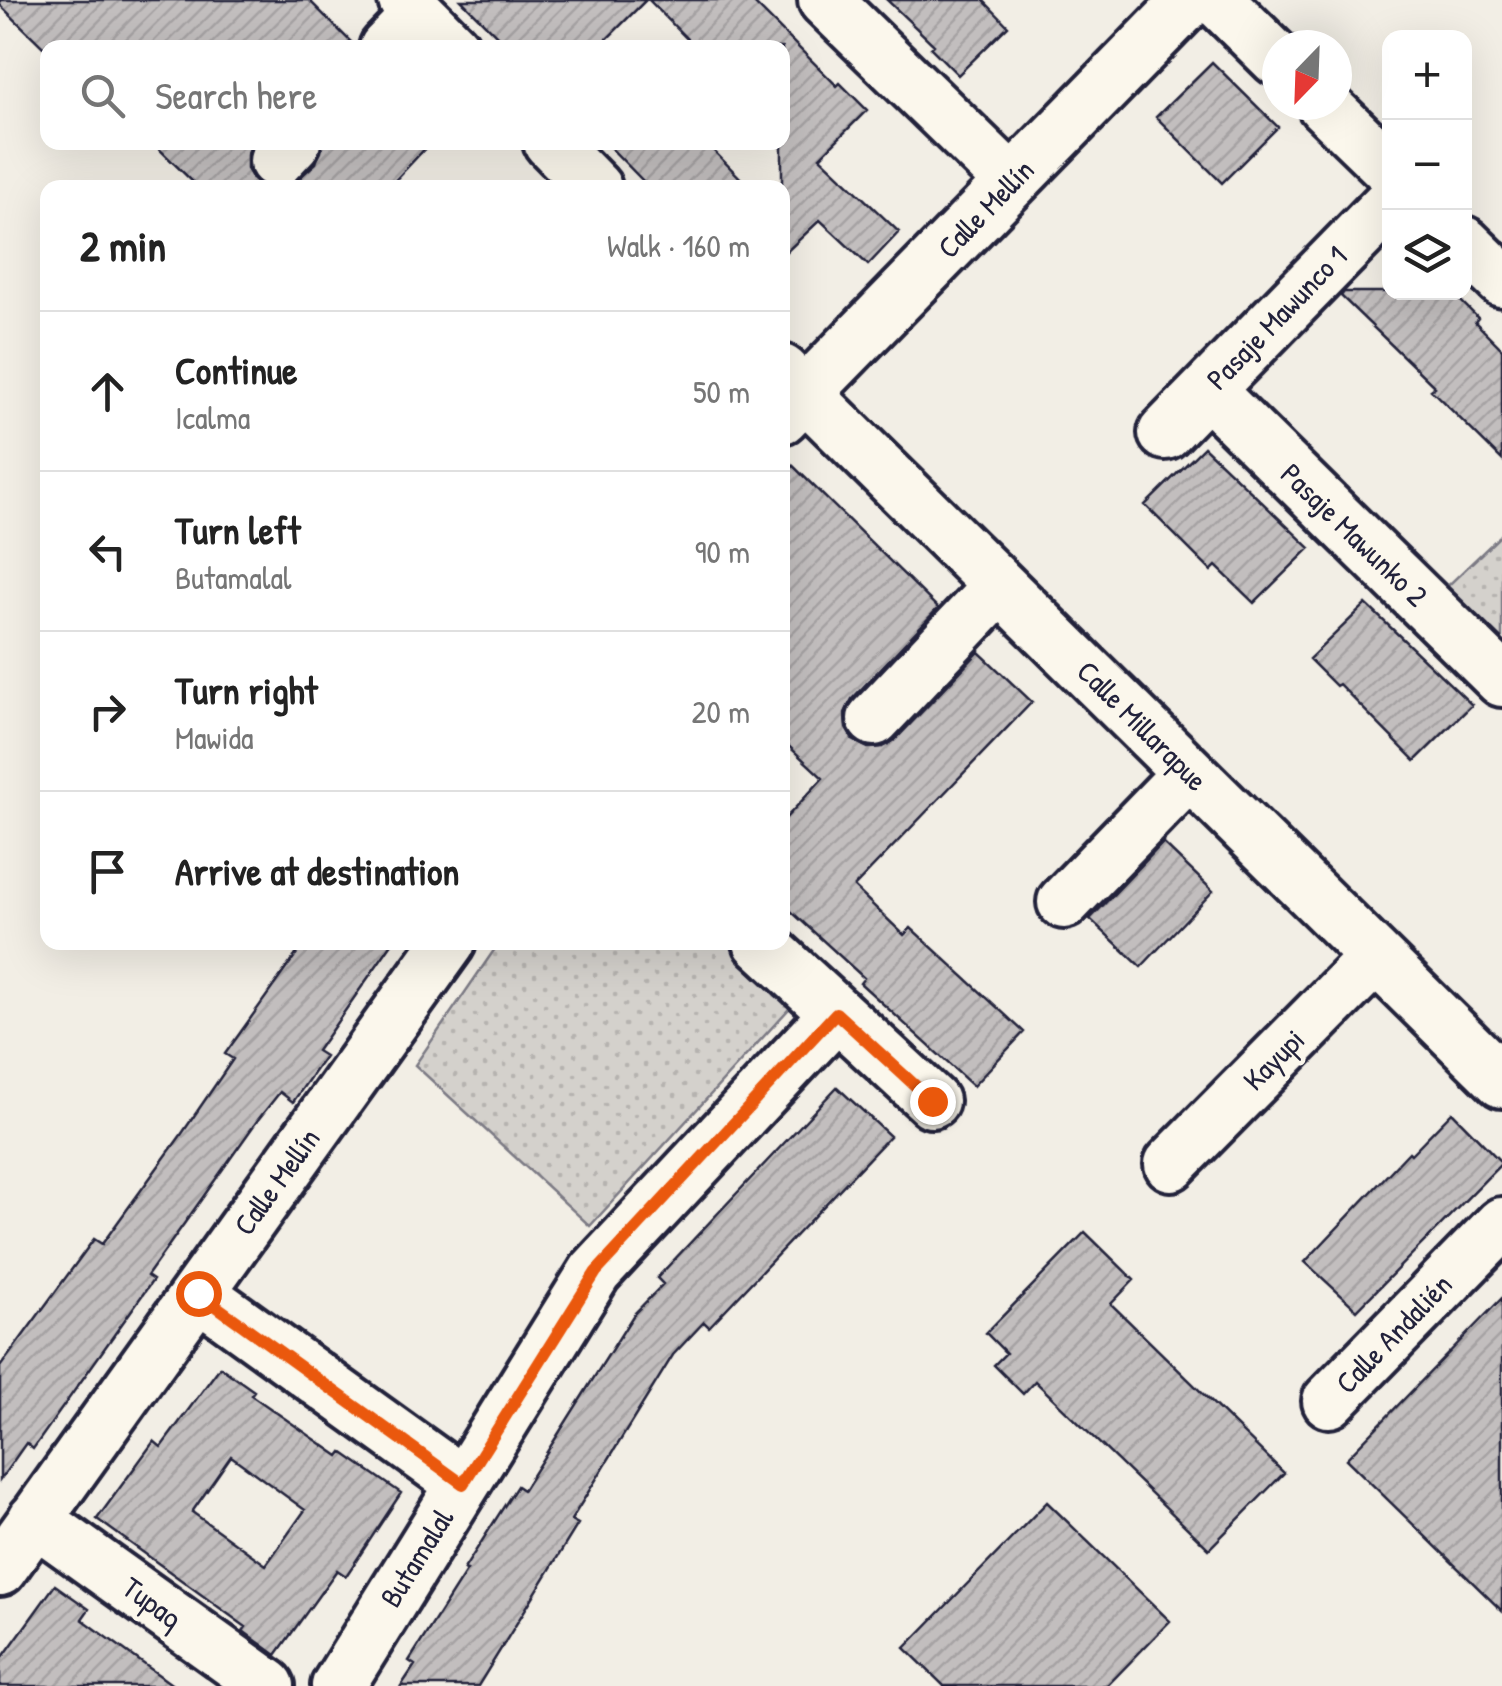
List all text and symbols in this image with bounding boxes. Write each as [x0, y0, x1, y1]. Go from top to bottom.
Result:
north arrow [1262, 30, 1352, 120]
map controls [1382, 30, 1472, 300]
button: + [1382, 30, 1472, 120]
search box [40, 40, 790, 150]
icon: search [75, 68, 130, 123]
text: Search here [155, 69, 317, 121]
button: − [1382, 120, 1472, 210]
street label: Calle Mellín [928, 150, 1042, 266]
button: layers [1382, 210, 1472, 300]
text: 2 min [80, 217, 166, 274]
text: Walk · 160 m [607, 224, 750, 267]
street label: Pasaje Mawunco 1 [1197, 237, 1355, 398]
text: Continue [175, 344, 297, 396]
icon: ahead [80, 364, 135, 419]
text: 50 m [693, 370, 750, 413]
text: Icalma [175, 396, 250, 439]
street label: Pasaje Mawunko 2 [1272, 454, 1437, 615]
text: Turn left [175, 504, 300, 556]
icon: left [80, 524, 135, 579]
text: 90 m [695, 530, 750, 573]
text: Butamalal [175, 556, 291, 599]
street label: Calle Millarapue [1069, 651, 1217, 799]
text: Turn right [175, 664, 318, 716]
icon: right [80, 684, 135, 739]
text: 20 m [692, 690, 750, 733]
text: Mawida [175, 716, 254, 759]
icon: arrive [80, 844, 135, 899]
text: Arrive at destination [175, 845, 459, 897]
street label: Kayupi [1234, 1020, 1313, 1099]
route end [910, 1079, 956, 1125]
street label: Calle Mellín [224, 1120, 329, 1243]
street label: Calle Andalién [1326, 1265, 1460, 1402]
route start [176, 1271, 222, 1317]
street label: Butamalal [370, 1501, 462, 1614]
street label: Tupaq [115, 1567, 191, 1637]

